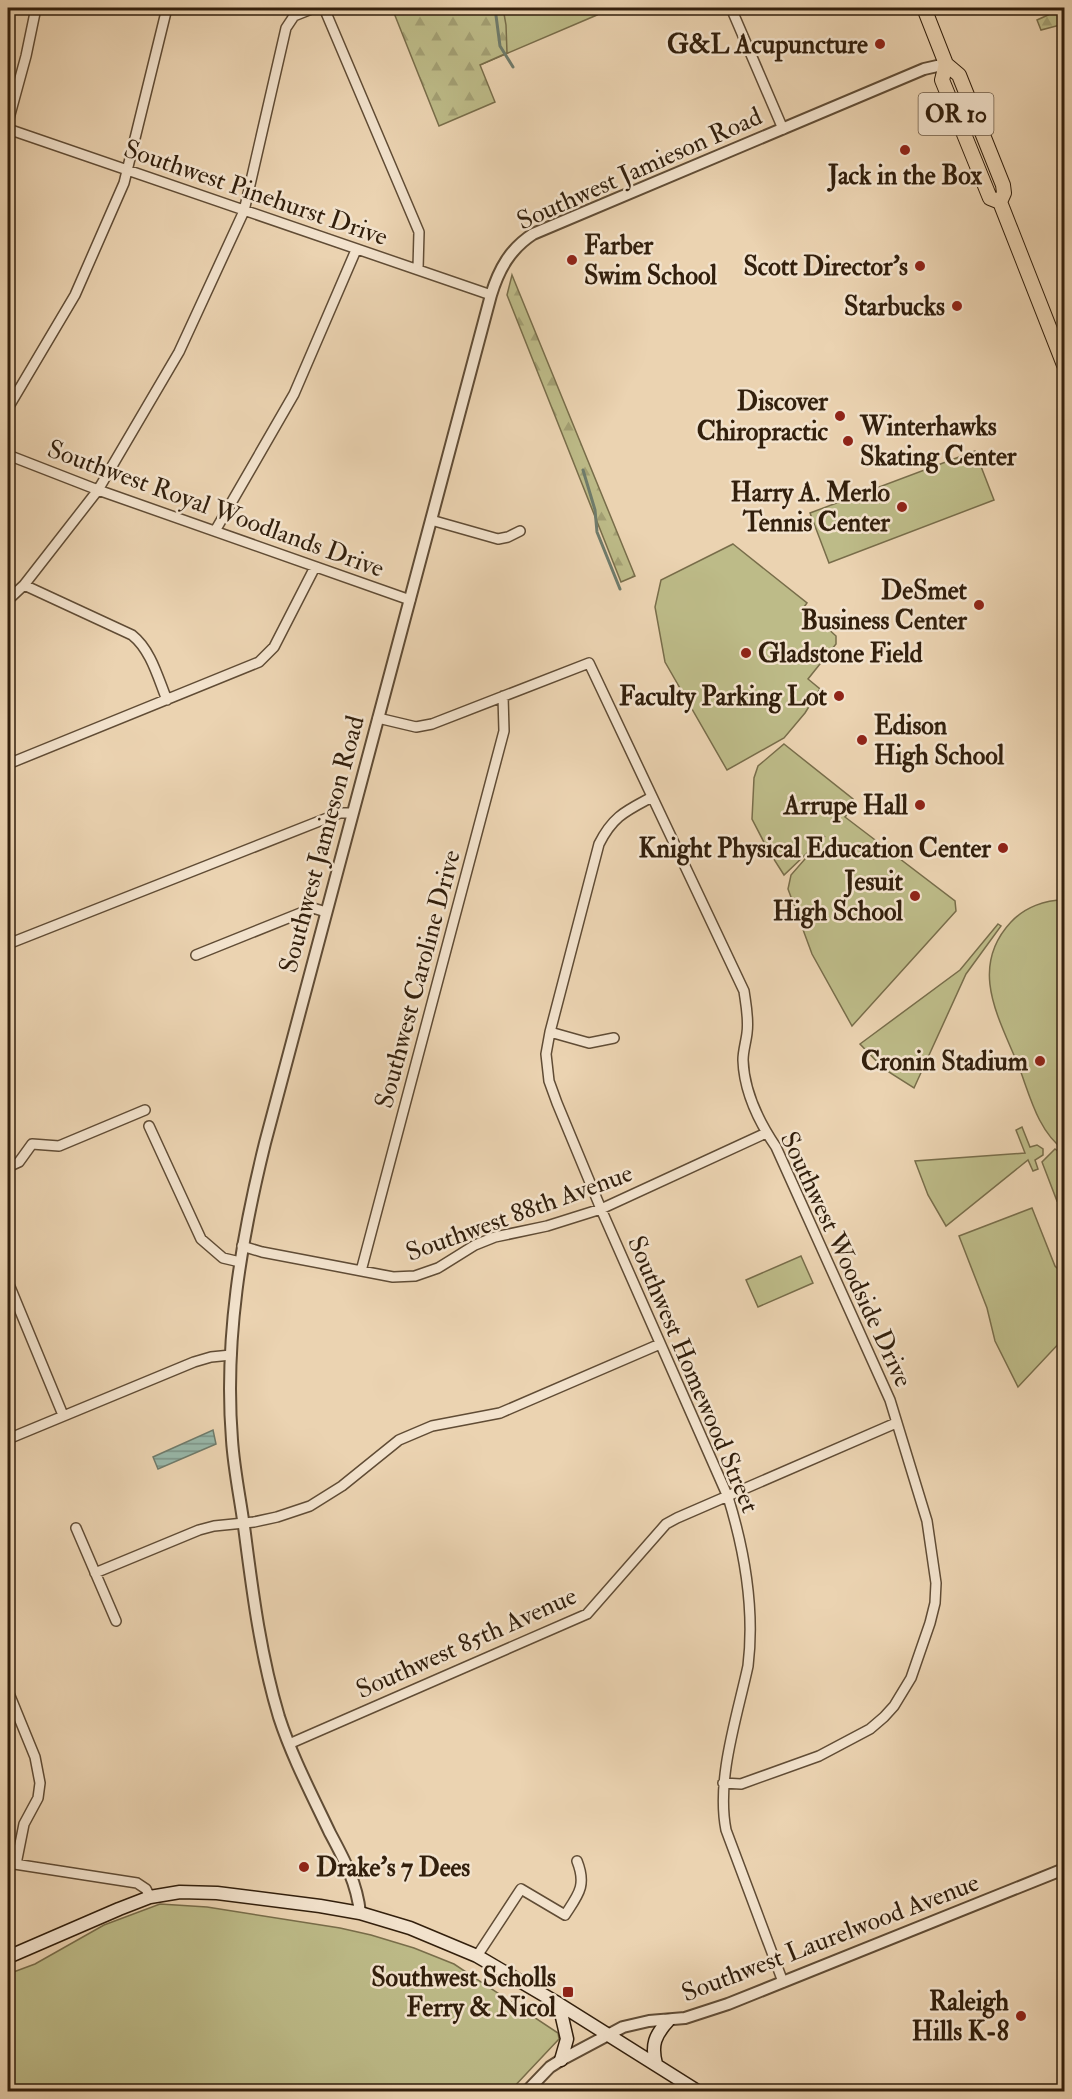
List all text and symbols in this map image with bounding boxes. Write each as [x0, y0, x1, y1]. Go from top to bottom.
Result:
place label: G&L Acupuncture [667, 29, 868, 62]
marker: G&L Acupuncture [873, 37, 887, 51]
road number: OR 10 [918, 93, 994, 135]
street label: Southwest Jamieson Road [512, 100, 767, 237]
street label: Southwest Pinehurst Drive [120, 133, 392, 253]
marker: Jack in the Box [898, 143, 912, 157]
place label: Jack in the Box [826, 160, 983, 192]
place label: Farber Swim School [584, 230, 717, 292]
place label: Scott Director's [743, 251, 908, 283]
marker: Farber Swim School [565, 253, 579, 267]
marker: Scott Director's [913, 259, 927, 273]
place label: Starbucks [844, 291, 945, 323]
marker: Starbucks [950, 299, 964, 313]
place label: Discover Chiropractic [697, 386, 829, 449]
marker: Discover Chiropractic [833, 409, 847, 423]
place label: Winterhawks Skating Center [859, 411, 1017, 474]
street label: Southwest Royal Woodlands Drive [43, 433, 388, 585]
marker: Winterhawks Skating Center [841, 434, 855, 448]
place label: Harry A. Merlo Tennis Center [730, 477, 890, 539]
marker: Harry A. Merlo Tennis Center [895, 500, 909, 514]
place label: DeSmet Business Center [801, 575, 968, 637]
marker: DeSmet Business Center [972, 598, 986, 612]
place label: Gladstone Field [758, 638, 923, 670]
marker: Gladstone Field [739, 646, 753, 660]
place label: Faculty Parking Lot [619, 681, 828, 714]
marker: Faculty Parking Lot [832, 689, 846, 703]
place label: Edison High School [874, 710, 1005, 773]
street label: Southwest Jamieson Road [272, 712, 372, 976]
marker: Edison High School [855, 733, 869, 747]
place label: Arrupe Hall [783, 790, 908, 823]
marker: Arrupe Hall [913, 798, 927, 812]
place label: Knight Physical Education Center [638, 833, 991, 866]
marker: Knight Physical Education Center [996, 841, 1010, 855]
street label: Southwest Caroline Drive [368, 846, 468, 1112]
place label: Jesuit High School [773, 866, 904, 929]
marker: Jesuit High School [908, 889, 922, 903]
place label: Cronin Stadium [861, 1046, 1029, 1078]
marker: Cronin Stadium [1033, 1054, 1047, 1068]
street label: Southwest Woodside Drive [773, 1127, 919, 1392]
street label: Southwest 88th Avenue [402, 1157, 637, 1269]
street label: Southwest Homewood Street [620, 1231, 766, 1518]
street label: Southwest 85th Avenue [351, 1580, 582, 1706]
place label: Drake's 7 Dees [316, 1852, 470, 1884]
marker: Drake's 7 Dees [297, 1860, 311, 1874]
street label: Southwest Laurelwood Avenue [677, 1866, 984, 2009]
place label: Southwest Scholls Ferry & Nicol [371, 1962, 556, 2025]
marker: Southwest Scholls Ferry & Nicol [561, 1985, 575, 1999]
place label: Raleigh Hills K-8 [912, 1986, 1009, 2048]
marker: Raleigh Hills K-8 [1014, 2009, 1028, 2023]

